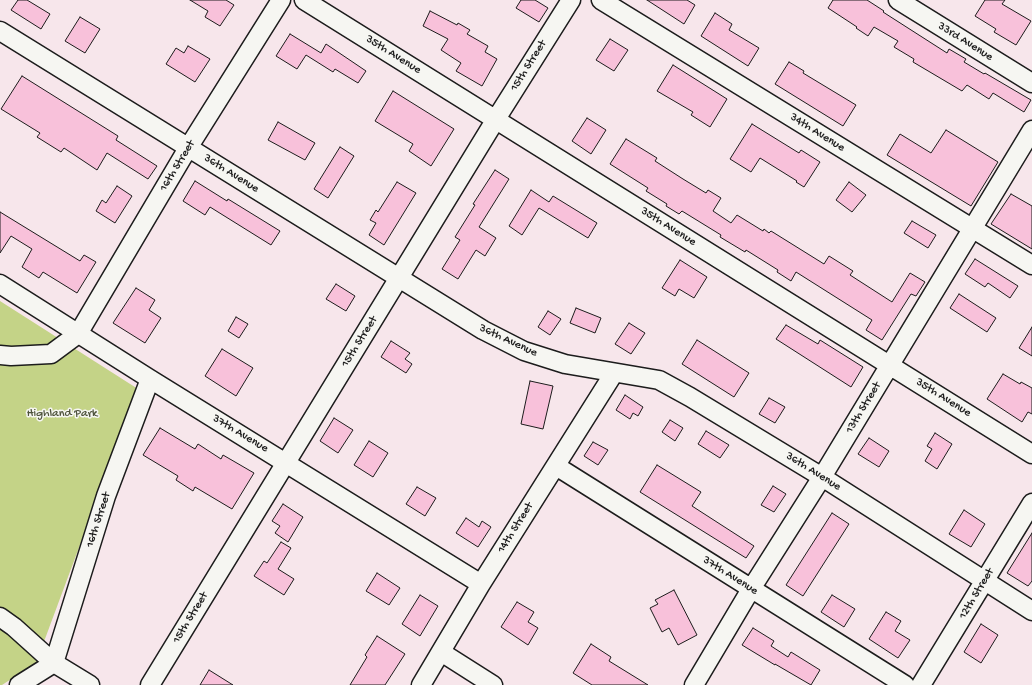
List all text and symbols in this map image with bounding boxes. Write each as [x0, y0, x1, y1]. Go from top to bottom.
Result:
street label: 33rd Avenue [935, 19, 995, 65]
street label: 35th Avenue [363, 32, 423, 78]
street label: 15th Street [508, 38, 550, 94]
street label: 34th Avenue [787, 110, 847, 156]
street label: 16th Street [157, 138, 199, 194]
street label: 36th Avenue [201, 151, 261, 197]
street label: 35th Avenue [638, 204, 698, 250]
street label: 15th Street [339, 314, 381, 370]
street label: 36th Avenue [477, 321, 539, 361]
street label: 35th Avenue [913, 375, 973, 421]
street label: 13th Street [843, 380, 885, 436]
park label: Highland Park [27, 407, 97, 421]
street label: 37th Avenue [209, 412, 271, 456]
street label: 36th Avenue [783, 449, 843, 495]
street label: 16th Street [83, 491, 115, 549]
street label: 14th Street [495, 500, 537, 556]
street label: 37th Avenue [700, 553, 760, 599]
street label: 12th Street [956, 566, 998, 622]
street label: 15th Street [170, 590, 212, 646]

